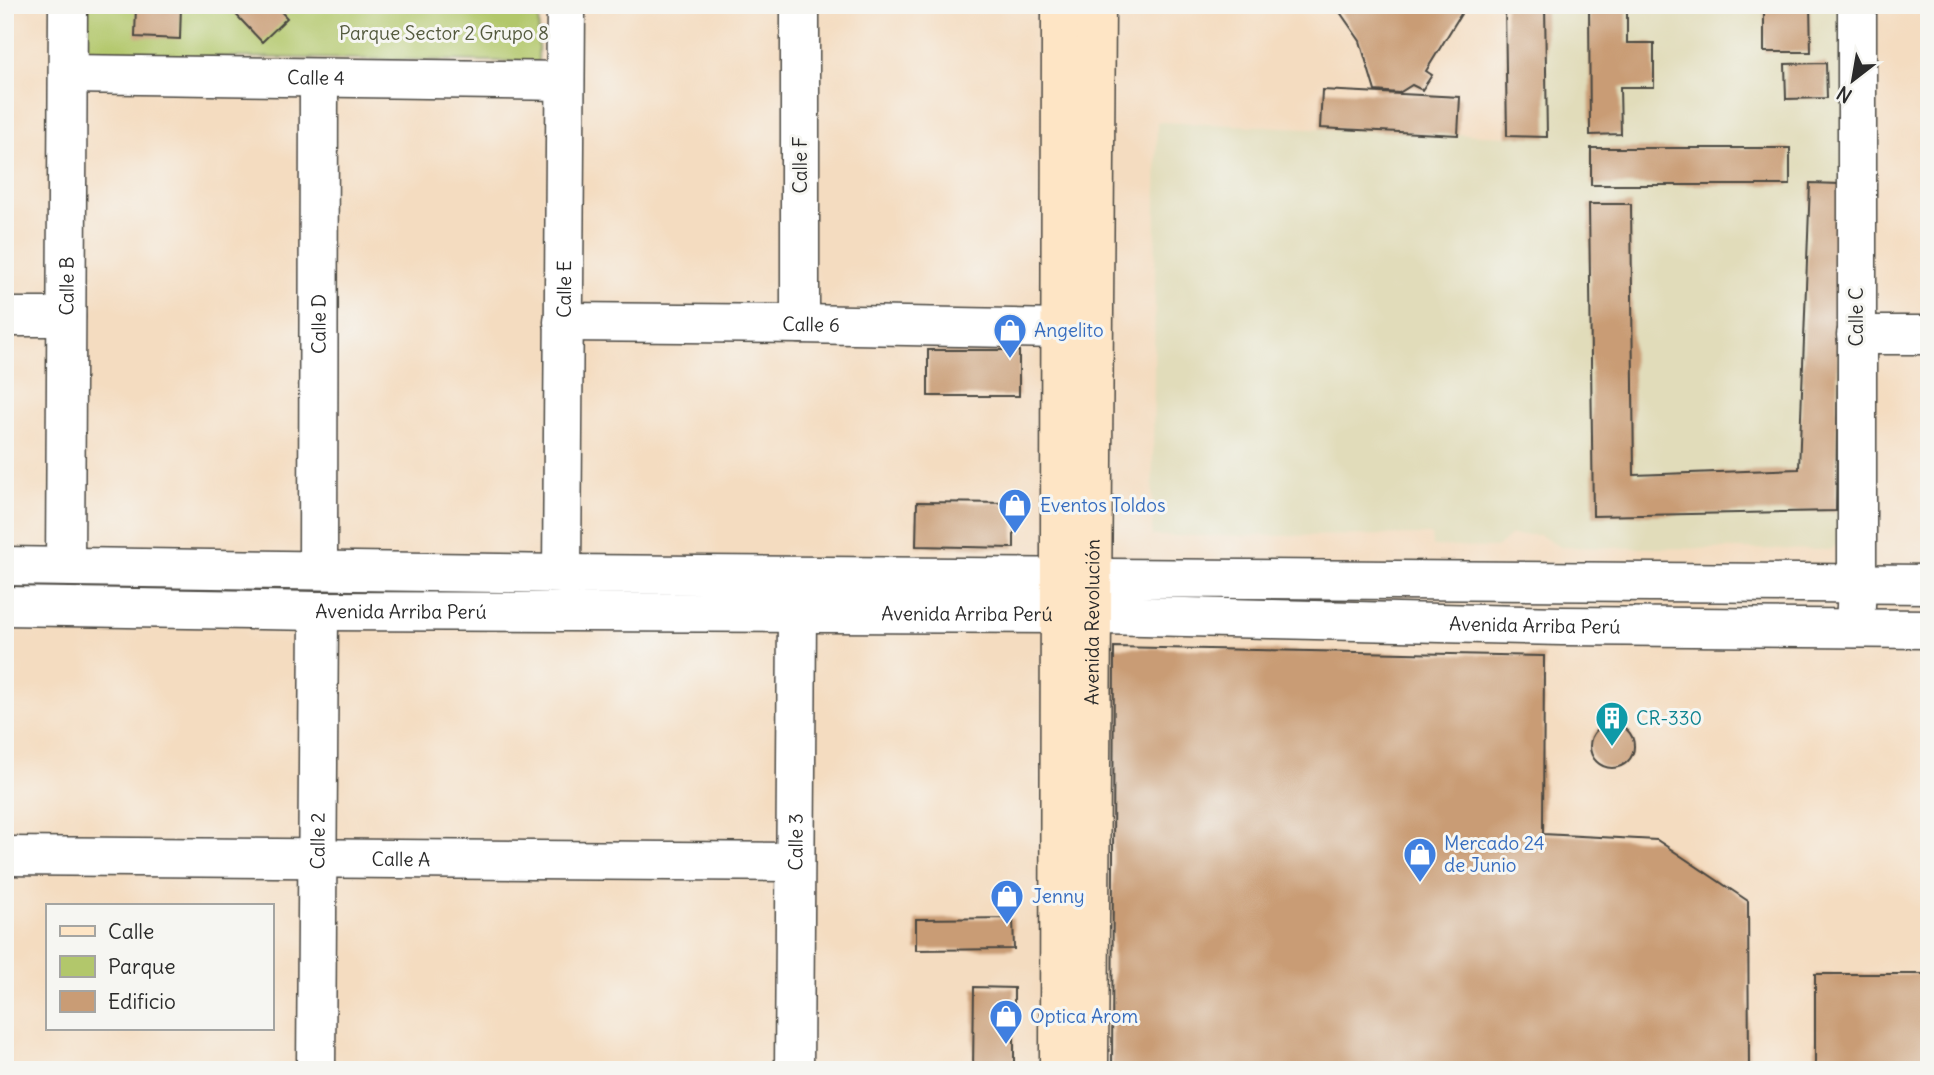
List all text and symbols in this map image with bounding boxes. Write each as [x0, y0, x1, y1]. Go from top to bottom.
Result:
park label: Parque Sector 2 Grupo 8 [339, 21, 549, 45]
north arrow [1818, 46, 1888, 116]
street label: Calle 4 [287, 65, 345, 90]
text: N [1832, 81, 1856, 108]
street label: Calle F [788, 136, 812, 194]
street label: Calle B [54, 256, 79, 316]
street label: Calle E [552, 260, 576, 318]
street label: Calle C [1844, 288, 1868, 346]
street label: Calle D [306, 294, 331, 354]
shop icon: Angelito [991, 311, 1029, 360]
street label: Calle 6 [782, 312, 840, 337]
place label: Angelito [1034, 318, 1104, 342]
shop icon: Eventos Toldos [996, 486, 1034, 535]
place label: Eventos Toldos [1040, 493, 1166, 517]
street label: Avenida Revolución [1079, 539, 1104, 705]
street label: Avenida Arriba Perú [315, 599, 487, 624]
street label: Avenida Arriba Perú [881, 601, 1053, 626]
street label: Avenida Arriba Perú [1449, 611, 1620, 638]
building icon: CR-330 [1593, 699, 1631, 748]
place label: CR-330 [1636, 706, 1702, 730]
street label: Calle 2 [305, 812, 330, 870]
street label: Calle 3 [783, 813, 808, 871]
place label: Mercado 24 de Junio [1444, 831, 1545, 877]
shop icon: Mercado 24 de Junio [1401, 835, 1439, 884]
street label: Calle A [372, 847, 430, 871]
shop icon: Jenny [988, 877, 1026, 926]
place label: Jenny [1032, 884, 1085, 908]
legend [46, 904, 273, 1030]
text: Calle [108, 918, 154, 945]
text: Parque [108, 953, 176, 980]
text: Edificio [108, 988, 176, 1015]
shop icon: Optica Arom [987, 997, 1025, 1046]
place label: Optica Arom [1030, 1004, 1138, 1028]

